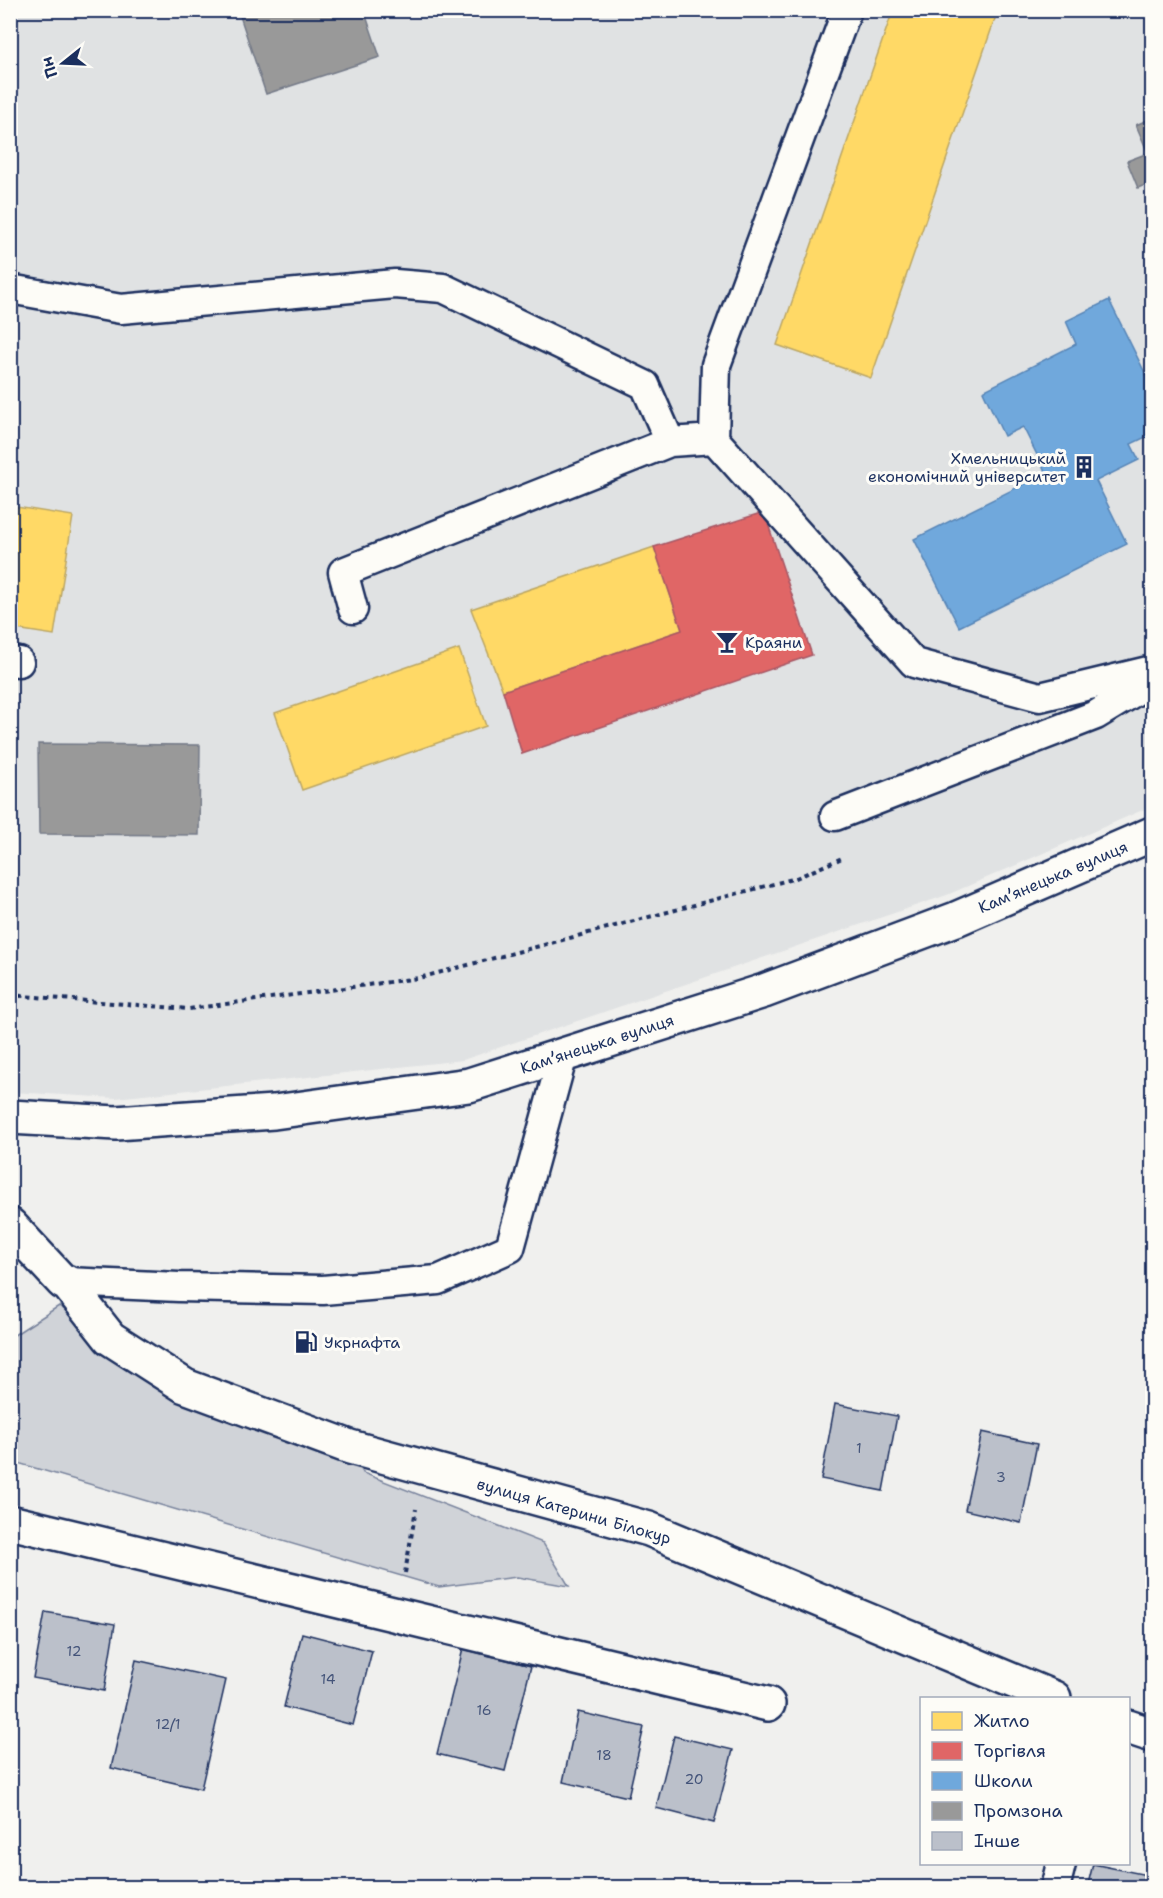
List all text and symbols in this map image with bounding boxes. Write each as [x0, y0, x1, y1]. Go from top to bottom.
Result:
north arrow [33, 33, 93, 93]
text: Пн [36, 54, 62, 81]
place label: Хмельницький економічний університет [868, 448, 1067, 487]
building icon: Хмельницький економічний університет [1071, 454, 1097, 480]
bar icon: Краяни [714, 629, 740, 655]
place label: Краяни [745, 632, 802, 653]
street label: Камʼянецька вулиця [975, 836, 1131, 918]
street label: Камʼянецька вулиця [517, 1009, 677, 1079]
fuel station icon: Укрнафта [293, 1329, 319, 1355]
place label: Укрнафта [324, 1332, 400, 1353]
house number: 1 [856, 1439, 862, 1457]
house number: 3 [996, 1468, 1006, 1486]
street label: вулиця Катерини Білокур [474, 1473, 674, 1549]
house number: 12 [67, 1642, 81, 1660]
house number: 14 [320, 1670, 336, 1688]
legend [920, 1697, 1130, 1865]
house number: 16 [476, 1701, 492, 1719]
text: Житло [974, 1709, 1030, 1733]
house number: 12/1 [155, 1715, 181, 1733]
text: Торгівля [974, 1739, 1046, 1763]
house number: 18 [596, 1746, 612, 1764]
text: Школи [974, 1769, 1033, 1793]
house number: 20 [684, 1770, 704, 1788]
text: Промзона [974, 1799, 1063, 1823]
text: Інше [974, 1829, 1020, 1853]

